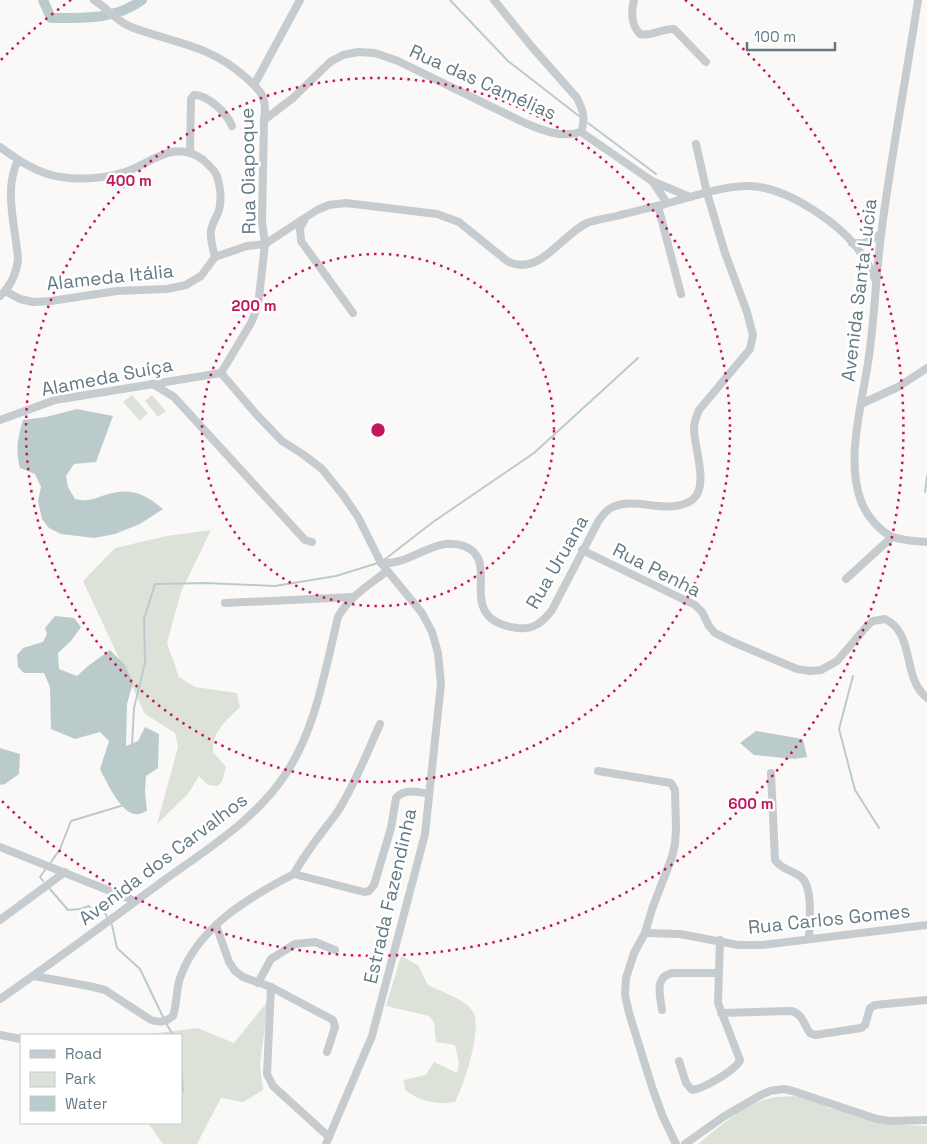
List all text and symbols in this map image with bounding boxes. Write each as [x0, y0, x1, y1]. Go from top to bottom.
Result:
scale bar [747, 20, 834, 52]
text: 100 m [754, 27, 796, 46]
street label: Rua das Camélias [406, 38, 560, 126]
street label: Rua Oiapoque [234, 107, 262, 235]
text: 400 m [106, 171, 152, 190]
street label: Avenida Santa Lúcia [835, 197, 883, 383]
street label: Alameda Itália [45, 258, 175, 296]
text: 200 m [232, 296, 276, 315]
street label: Alameda Suíça [39, 352, 175, 402]
centre of rings [369, 421, 387, 439]
street label: Rua Uruana [520, 510, 594, 613]
street label: Rua Penha [609, 537, 706, 603]
street label: Avenida dos Carvalhos [74, 787, 252, 931]
text: 600 m [728, 794, 774, 813]
street label: Estrada Fazendinha [358, 806, 422, 986]
street label: Rua Carlos Gomes [747, 898, 911, 940]
legend [20, 1034, 182, 1124]
text: Road [65, 1044, 102, 1063]
text: Park [65, 1069, 96, 1088]
text: Water [65, 1094, 108, 1113]

